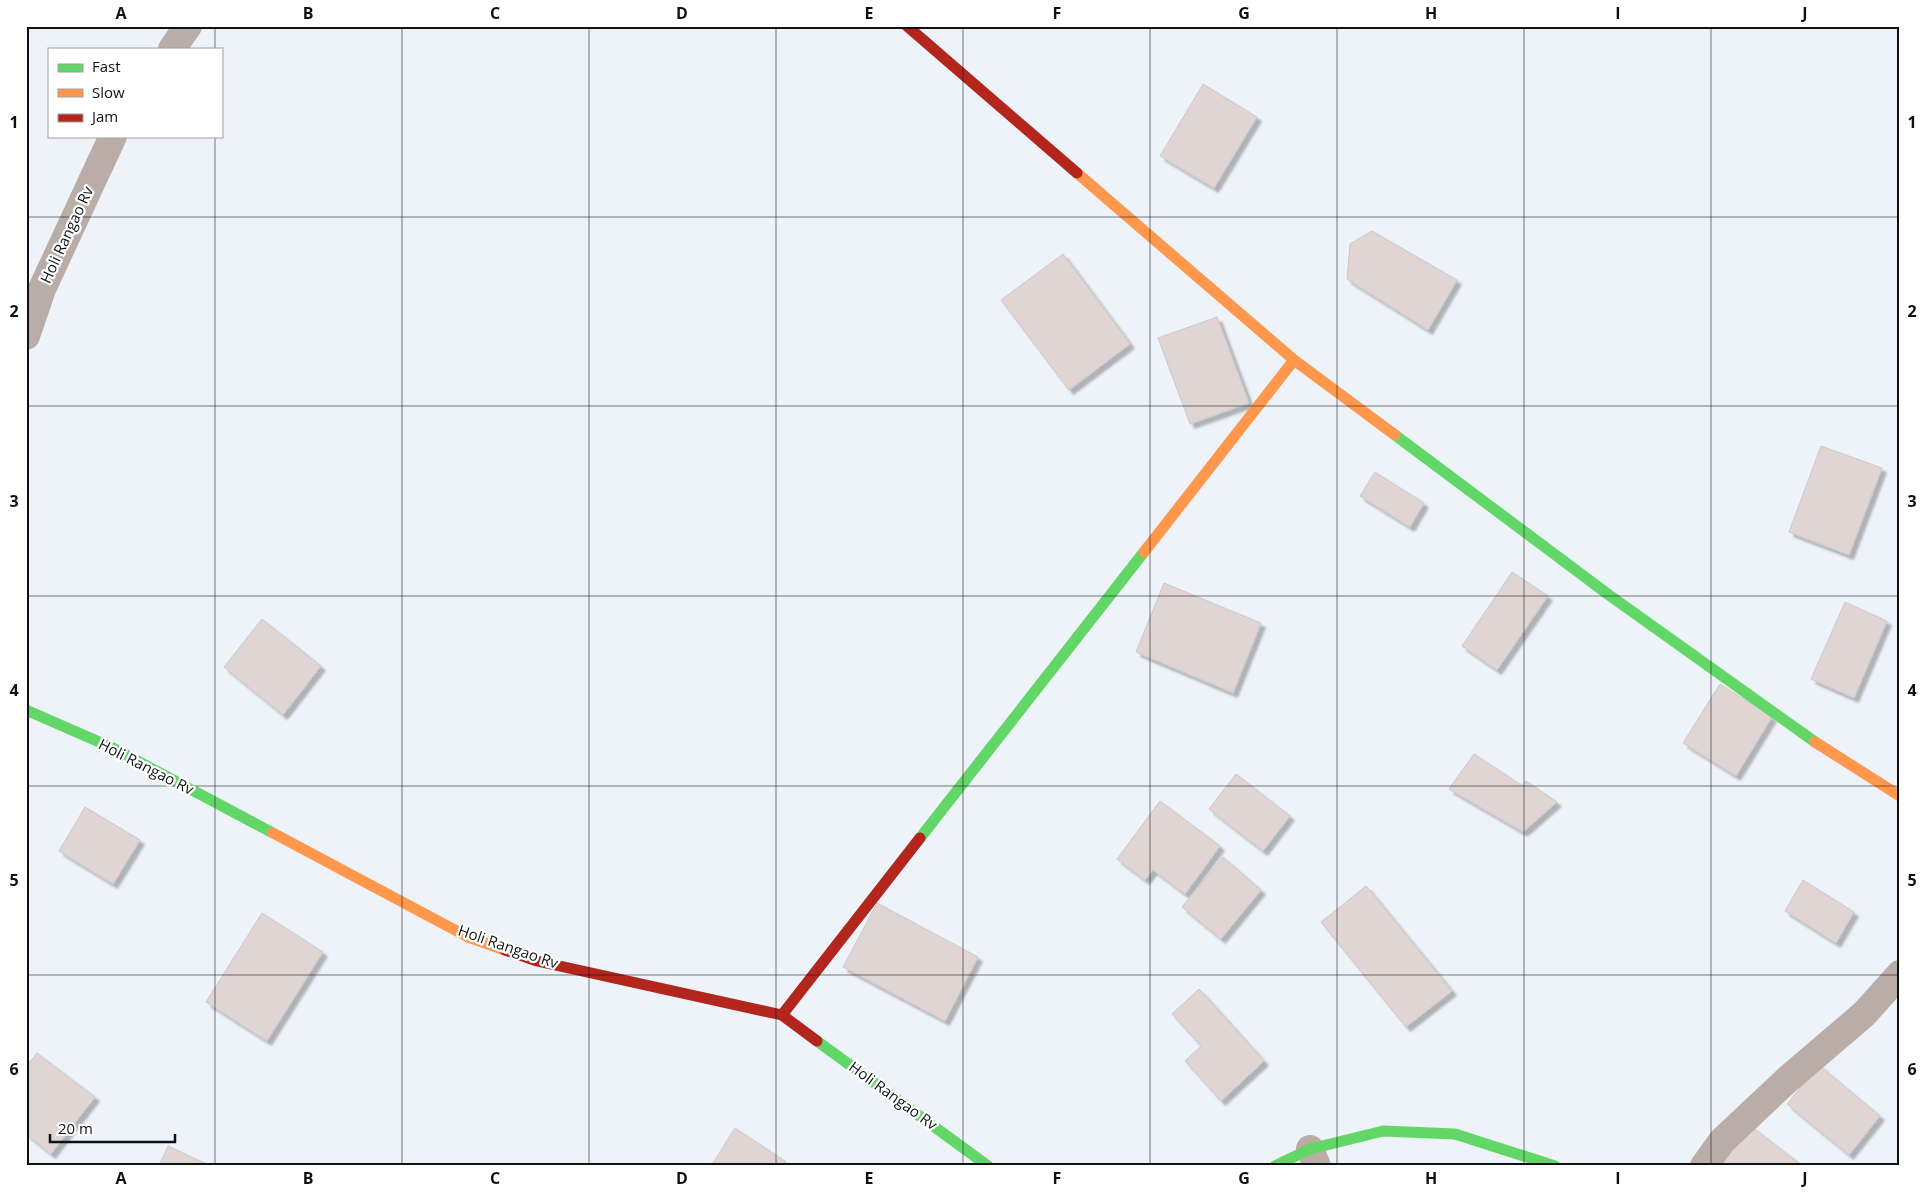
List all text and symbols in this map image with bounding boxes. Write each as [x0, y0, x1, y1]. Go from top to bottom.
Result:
text: A [115, 2, 127, 24]
text: B [303, 2, 313, 24]
text: C [490, 2, 500, 24]
text: D [676, 2, 688, 24]
text: E [865, 2, 874, 24]
text: F [1053, 2, 1061, 24]
text: G [1238, 2, 1250, 24]
text: H [1425, 2, 1437, 24]
text: I [1615, 2, 1621, 24]
text: J [1800, 2, 1808, 24]
legend [48, 48, 222, 138]
text: Fast [92, 56, 121, 76]
text: Slow [92, 82, 125, 102]
text: Jam [90, 106, 118, 126]
text: 1 [9, 111, 19, 133]
text: 1 [1907, 111, 1917, 133]
street label: Holi Rangao Rv [35, 183, 97, 286]
text: 2 [9, 300, 19, 322]
text: 2 [1907, 300, 1917, 322]
text: 3 [9, 490, 19, 512]
text: 3 [1907, 490, 1917, 512]
text: 4 [9, 679, 19, 701]
text: 4 [1907, 679, 1917, 701]
street label: Holi Rangao Rv [95, 733, 198, 799]
text: 5 [9, 869, 19, 891]
text: 5 [1907, 869, 1917, 891]
street label: Holi Rangao Rv [456, 920, 561, 973]
street label: Holi Rangao Rv [845, 1056, 942, 1134]
text: 6 [9, 1058, 19, 1080]
text: 6 [1907, 1058, 1917, 1080]
scale bar [50, 1112, 175, 1144]
text: 20 m [58, 1118, 93, 1138]
text: A [115, 1167, 127, 1189]
text: B [303, 1167, 313, 1189]
text: C [490, 1167, 500, 1189]
text: D [676, 1167, 688, 1189]
text: E [865, 1167, 874, 1189]
text: F [1053, 1167, 1061, 1189]
text: G [1238, 1167, 1250, 1189]
text: H [1425, 1167, 1437, 1189]
text: I [1615, 1167, 1621, 1189]
text: J [1800, 1167, 1808, 1189]

